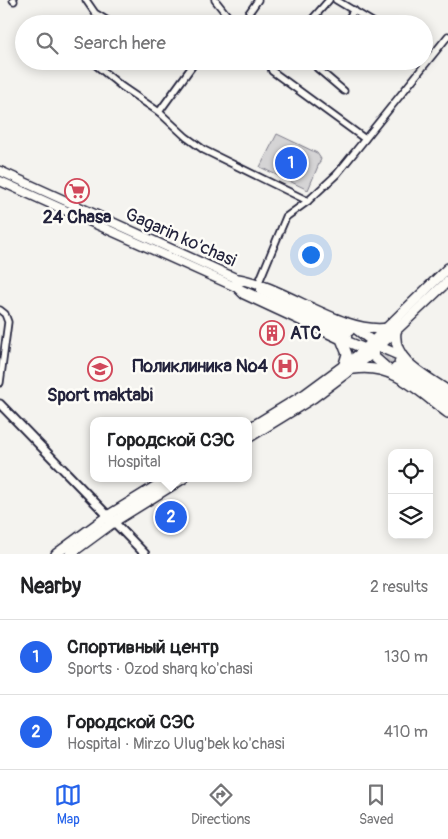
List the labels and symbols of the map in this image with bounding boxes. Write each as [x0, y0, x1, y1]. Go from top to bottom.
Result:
pin: 1 [275, 144, 307, 182]
supermarket icon: 24 Chasa [64, 178, 90, 204]
street label: Gagarin ko'chasi [122, 203, 240, 272]
place label: 24 Chasa [43, 206, 112, 229]
your location [298, 242, 324, 268]
building icon: ATC [259, 320, 285, 346]
place label: ATC [290, 322, 321, 345]
hospital icon: Поликлиника №4 [272, 353, 298, 379]
place label: Поликлиника №4 [132, 355, 269, 378]
school or university icon: Sport maktabi [87, 356, 113, 382]
place label: Sport maktabi [47, 384, 153, 407]
pin: 2 [155, 498, 187, 536]

